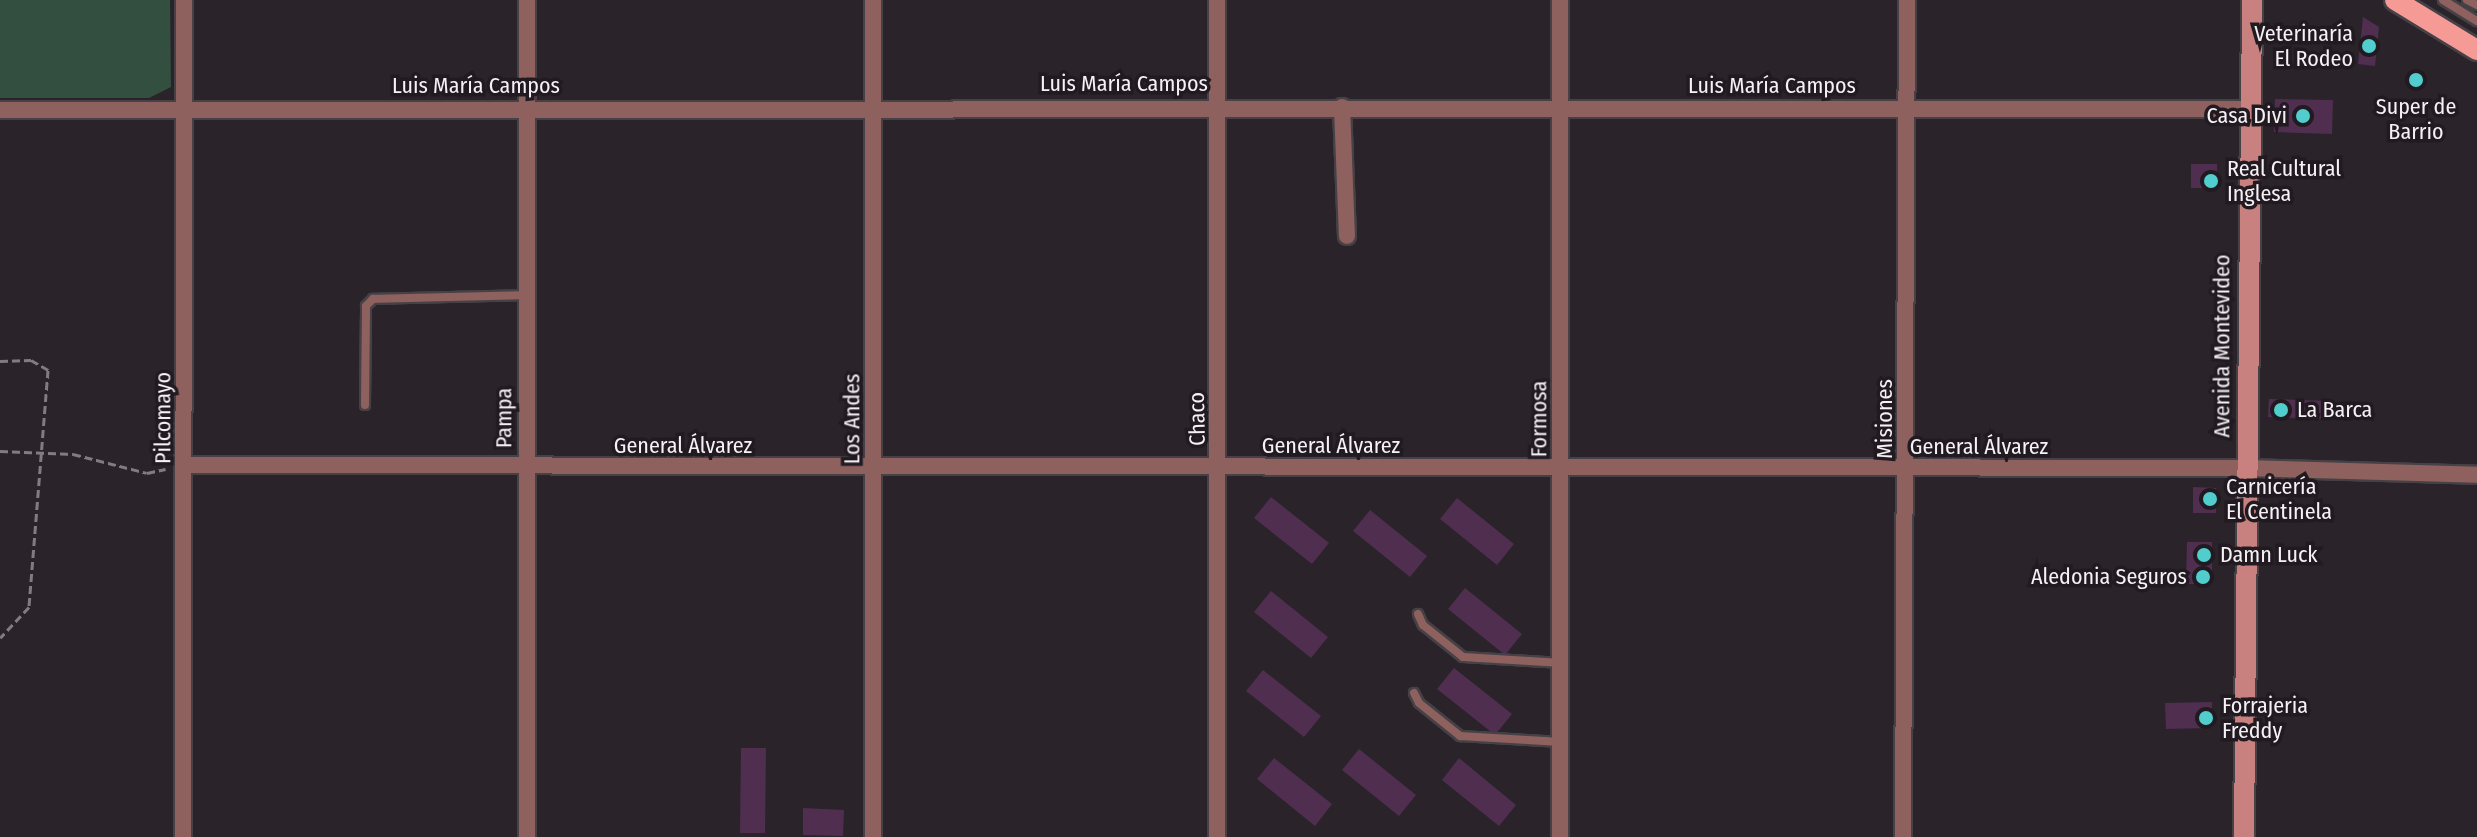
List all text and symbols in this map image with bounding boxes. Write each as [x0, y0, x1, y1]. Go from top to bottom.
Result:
place label: Veterinaría El Rodeo [2254, 20, 2353, 72]
marker: Veterinaría El Rodeo [2360, 37, 2378, 55]
street label: Luis María Campos [1040, 71, 1208, 97]
marker: Super de Barrio [2407, 71, 2425, 89]
street label: Luis María Campos [392, 73, 560, 99]
street label: Luis María Campos [1688, 73, 1856, 99]
place label: Super de Barrio [2376, 93, 2456, 144]
place label: Casa Divi [2207, 103, 2287, 129]
marker: Casa Divi [2294, 107, 2312, 125]
place label: Real Cultural Inglesa [2227, 155, 2341, 206]
marker: Real Cultural Inglesa [2202, 172, 2220, 190]
street label: Avenida Montevideo [2209, 254, 2235, 438]
street label: Pilcomayo [150, 372, 176, 464]
street label: Los Andes [839, 374, 865, 464]
street label: Misiones [1872, 379, 1898, 459]
street label: Formosa [1526, 381, 1552, 457]
street label: Pampa [491, 388, 517, 448]
street label: Chaco [1183, 392, 1211, 446]
place label: La Barca [2297, 397, 2372, 423]
marker: La Barca [2272, 401, 2290, 419]
street label: General Álvarez [614, 433, 752, 459]
street label: General Álvarez [1262, 433, 1400, 459]
street label: General Álvarez [1910, 434, 2048, 460]
place label: Carnicería El Centinela [2226, 473, 2332, 524]
marker: Carnicería El Centinela [2201, 490, 2219, 508]
place label: Damn Luck [2220, 542, 2318, 568]
marker: Damn Luck [2195, 546, 2213, 564]
place label: Aledonia Seguros [2031, 564, 2187, 590]
marker: Aledonia Seguros [2194, 568, 2212, 586]
place label: Forrajeria Freddy [2222, 692, 2308, 744]
marker: Forrajeria Freddy [2197, 709, 2215, 727]

